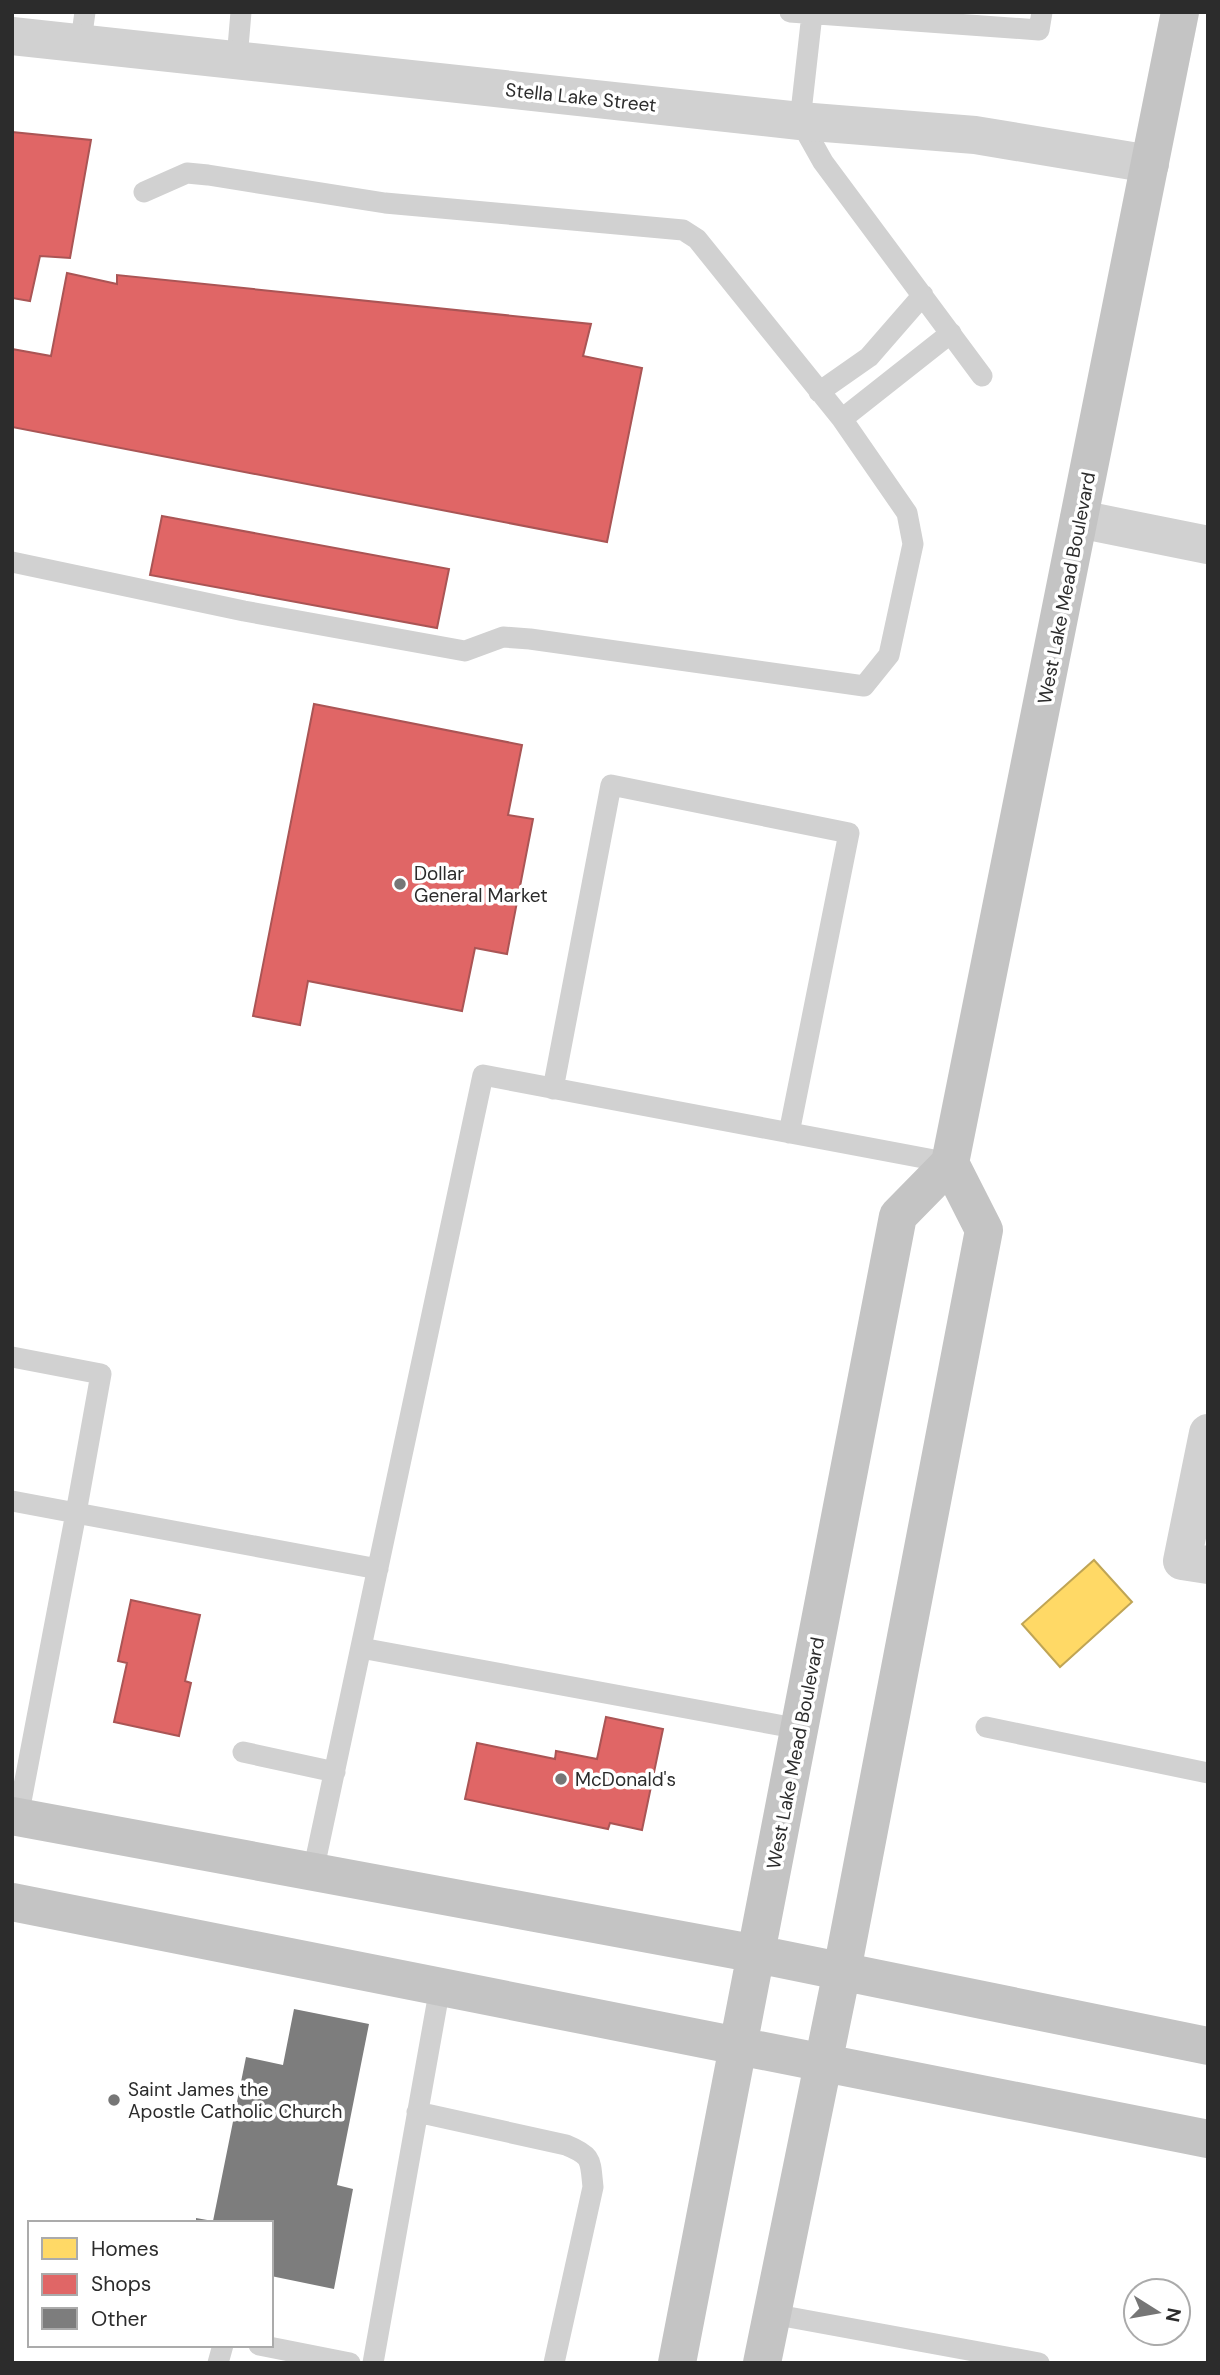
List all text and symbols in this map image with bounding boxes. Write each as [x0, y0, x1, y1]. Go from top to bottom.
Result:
street label: Stella Lake Street [504, 77, 658, 118]
street label: West Lake Mead Boulevard [1032, 470, 1101, 706]
place label: Dollar General Market [414, 861, 548, 908]
marker: Dollar General Market [392, 876, 408, 892]
street label: West Lake Mead Boulevard [761, 1635, 830, 1871]
place label: McDonald's [575, 1767, 676, 1792]
marker: McDonald's [553, 1771, 569, 1787]
place label: Saint James the Apostle Catholic Church [128, 2077, 342, 2124]
marker: Saint James the Apostle Catholic Church [106, 2092, 122, 2108]
legend [28, 2221, 273, 2347]
text: Homes [91, 2235, 159, 2263]
text: Shops [91, 2270, 151, 2298]
north arrow [1122, 2277, 1192, 2347]
text: Other [91, 2305, 147, 2333]
text: N [1160, 2306, 1187, 2324]

